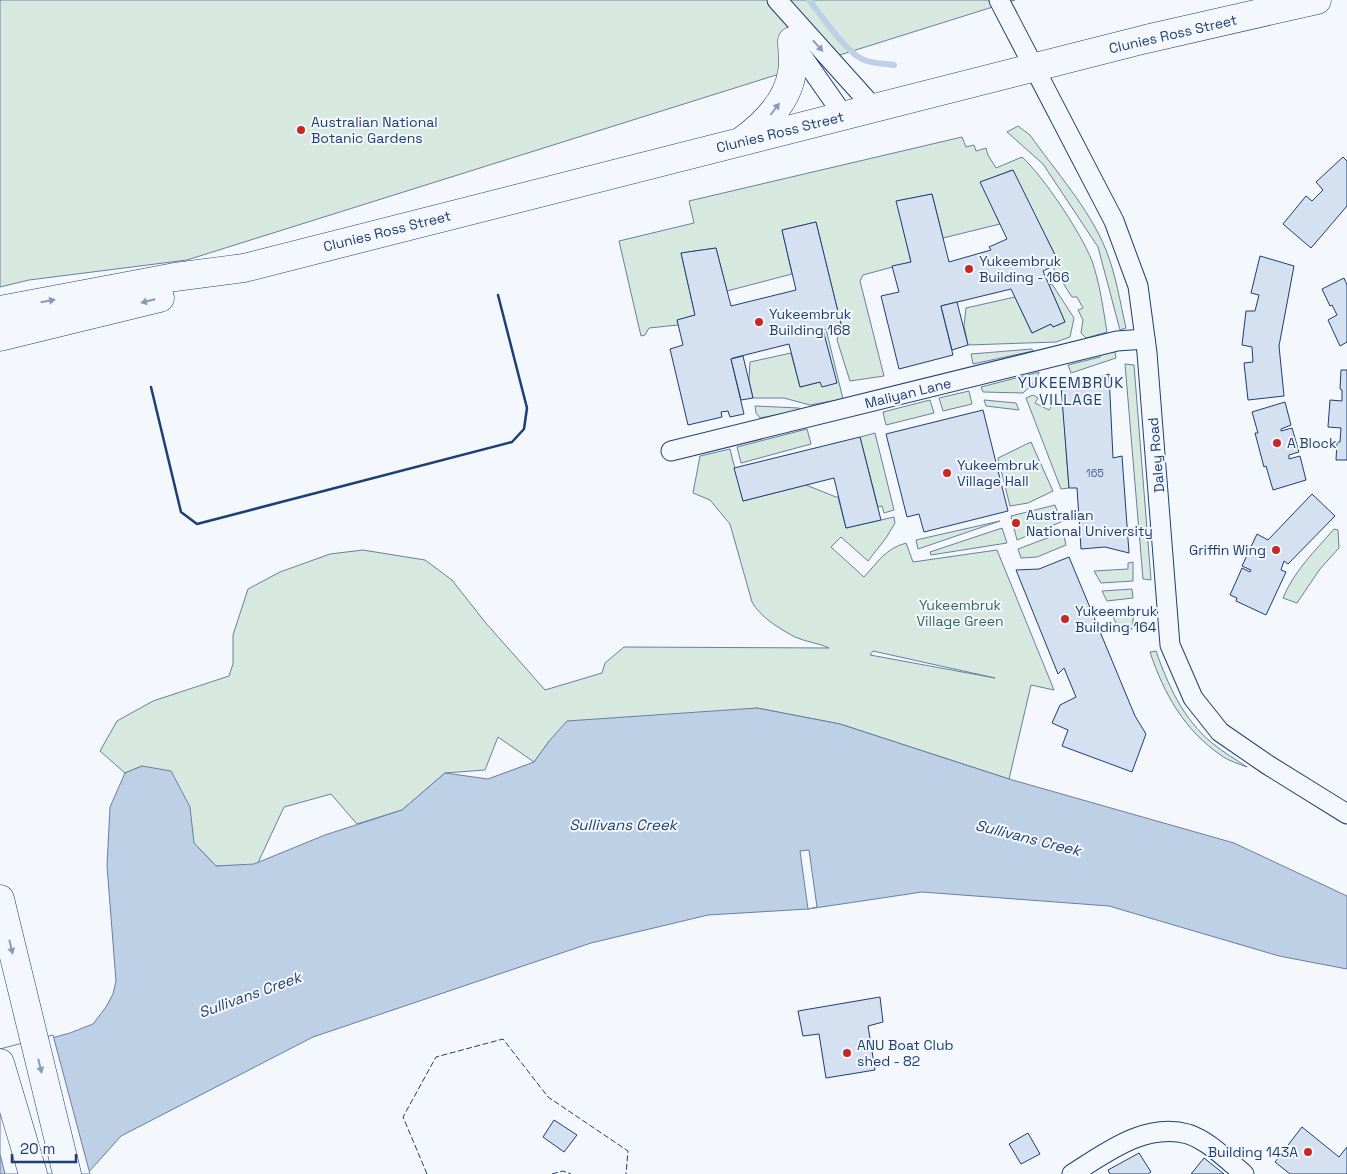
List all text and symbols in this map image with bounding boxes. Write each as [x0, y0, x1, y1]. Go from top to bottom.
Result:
street label: Clunies Ross Street [1107, 11, 1239, 57]
one-way arrow [812, 40, 823, 53]
one-way arrow [770, 103, 781, 116]
street label: Clunies Ross Street [714, 107, 846, 157]
place label: Australian National Botanic Gardens [311, 113, 438, 147]
marker: Australian National Botanic Gardens [295, 124, 307, 136]
street label: Clunies Ross Street [321, 206, 453, 256]
place label: Yukeembruk Building - 166 [979, 252, 1069, 286]
marker: Yukeembruk Building - 166 [963, 263, 975, 275]
one-way arrow [40, 297, 56, 305]
one-way arrow [141, 297, 156, 305]
place label: Yukeembruk Building 168 [769, 305, 852, 339]
marker: Yukeembruk Building 168 [753, 316, 765, 328]
district label: YUKEEMBRUK VILLAGE [1018, 373, 1124, 409]
street label: Maliyan Lane [863, 374, 953, 412]
street label: Daley Road [1144, 417, 1168, 493]
place label: A Block [1287, 434, 1337, 452]
marker: A Block [1271, 437, 1283, 449]
place label: Yukeembruk Village Hall [957, 456, 1040, 490]
house number: 165 [1086, 466, 1104, 480]
marker: Yukeembruk Village Hall [941, 467, 953, 479]
place label: Australian National University [1026, 506, 1153, 540]
marker: Australian National University [1010, 517, 1022, 529]
place label: Griffin Wing [1189, 541, 1266, 559]
marker: Griffin Wing [1270, 544, 1282, 556]
park label: Yukeembruk Village Green [916, 596, 1004, 630]
place label: Yukeembruk Building 164 [1075, 602, 1158, 636]
marker: Yukeembruk Building 164 [1059, 613, 1071, 625]
water label: Sullivans Creek [569, 815, 679, 834]
water label: Sullivans Creek [974, 815, 1085, 860]
one-way arrow [7, 939, 15, 954]
water label: Sullivans Creek [196, 967, 305, 1022]
place label: ANU Boat Club shed - 82 [857, 1036, 954, 1070]
marker: ANU Boat Club shed - 82 [841, 1047, 853, 1059]
one-way arrow [36, 1058, 44, 1073]
scale bar [12, 1132, 76, 1164]
text: 20 m [20, 1139, 55, 1158]
place label: Building 143A [1208, 1143, 1298, 1161]
marker: Building 143A [1302, 1146, 1314, 1158]

